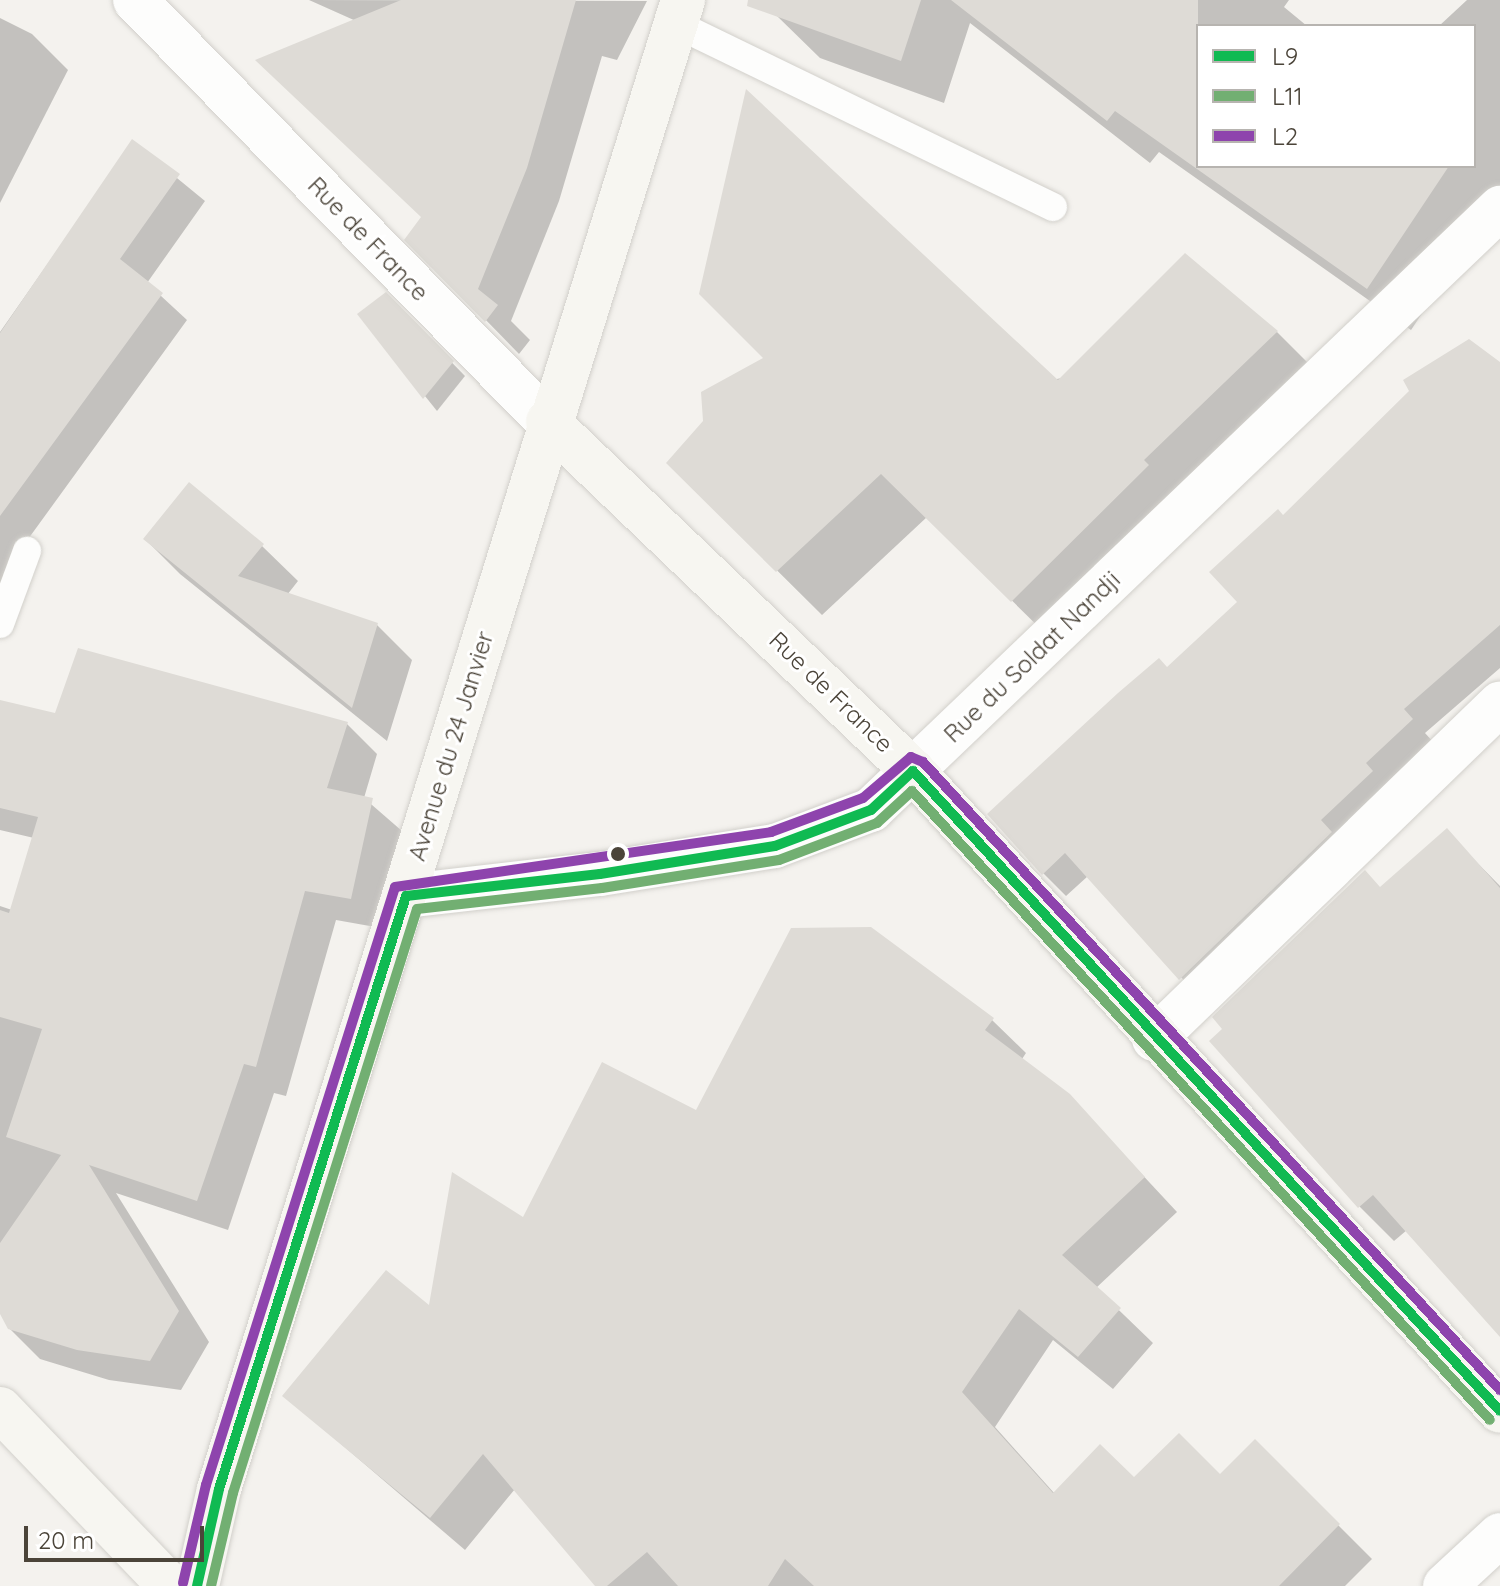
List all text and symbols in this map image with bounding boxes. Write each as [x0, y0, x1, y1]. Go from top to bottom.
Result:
legend [1196, 24, 1476, 168]
text: L9 [1272, 41, 1298, 71]
text: L11 [1272, 81, 1303, 111]
text: L2 [1272, 121, 1298, 151]
street label: Rue de France [302, 171, 434, 307]
street label: Rue du Soldat Nandji [938, 565, 1126, 749]
street label: Rue de France [763, 626, 899, 758]
street label: Avenue du 24 Janvier [402, 628, 500, 864]
unlabelled marker [610, 846, 626, 862]
scale bar [28, 1510, 208, 1560]
text: 20 m [38, 1525, 94, 1555]

